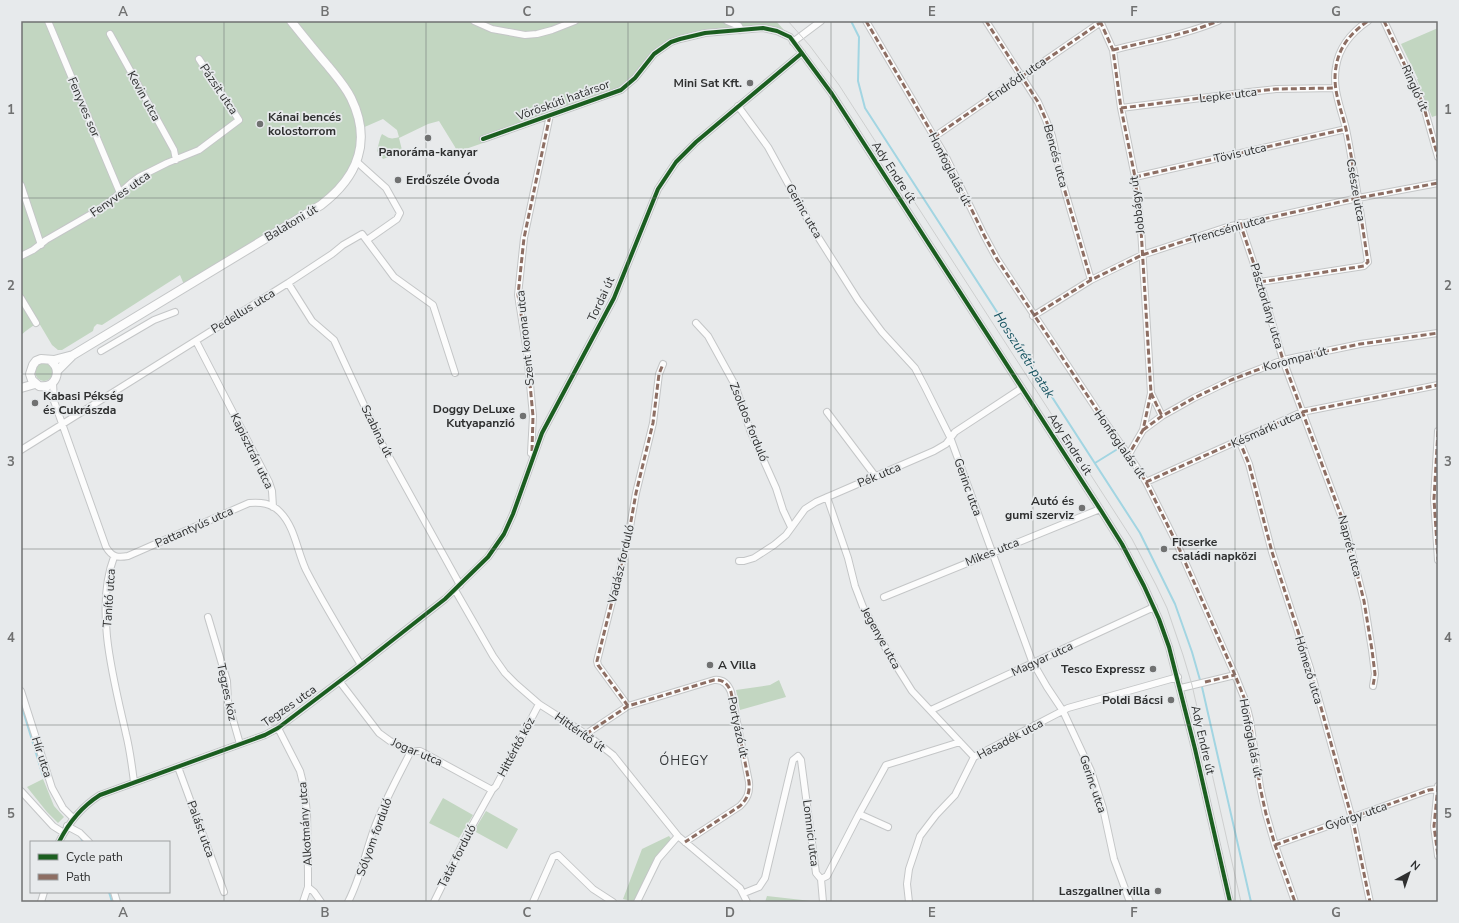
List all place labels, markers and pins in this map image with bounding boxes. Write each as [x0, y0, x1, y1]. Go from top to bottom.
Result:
place label: Mini Sat Kft. [674, 75, 742, 91]
marker: Mini Sat Kft. [745, 78, 755, 88]
place label: Kánai bencés kolostorrom [268, 109, 341, 139]
marker: Kánai bencés kolostorrom [255, 119, 265, 129]
marker: Panoráma-kanyar [423, 133, 433, 143]
place label: Panoráma-kanyar [379, 144, 478, 160]
place label: Erdőszéle Óvoda [406, 172, 500, 188]
marker: Erdőszéle Óvoda [393, 175, 403, 185]
place label: Kabasi Pékség és Cukrászda [43, 388, 123, 418]
marker: Kabasi Pékség és Cukrászda [30, 398, 40, 408]
place label: Doggy DeLuxe Kutyapanzió [433, 401, 515, 431]
marker: Doggy DeLuxe Kutyapanzió [518, 411, 528, 421]
place label: Autó és gumi szerviz [1005, 493, 1074, 523]
marker: Autó és gumi szerviz [1077, 503, 1087, 513]
place label: Ficserke családi napközi [1172, 534, 1257, 564]
marker: Ficserke családi napközi [1159, 544, 1169, 554]
place label: A Villa [718, 657, 756, 673]
marker: A Villa [705, 660, 715, 670]
place label: Tesco Expressz [1061, 661, 1145, 677]
marker: Tesco Expressz [1148, 664, 1158, 674]
place label: Poldi Bácsi [1102, 692, 1163, 708]
marker: Poldi Bácsi [1166, 695, 1176, 705]
place label: Laszgallner villa [1059, 883, 1150, 899]
marker: Laszgallner villa [1153, 886, 1163, 896]

